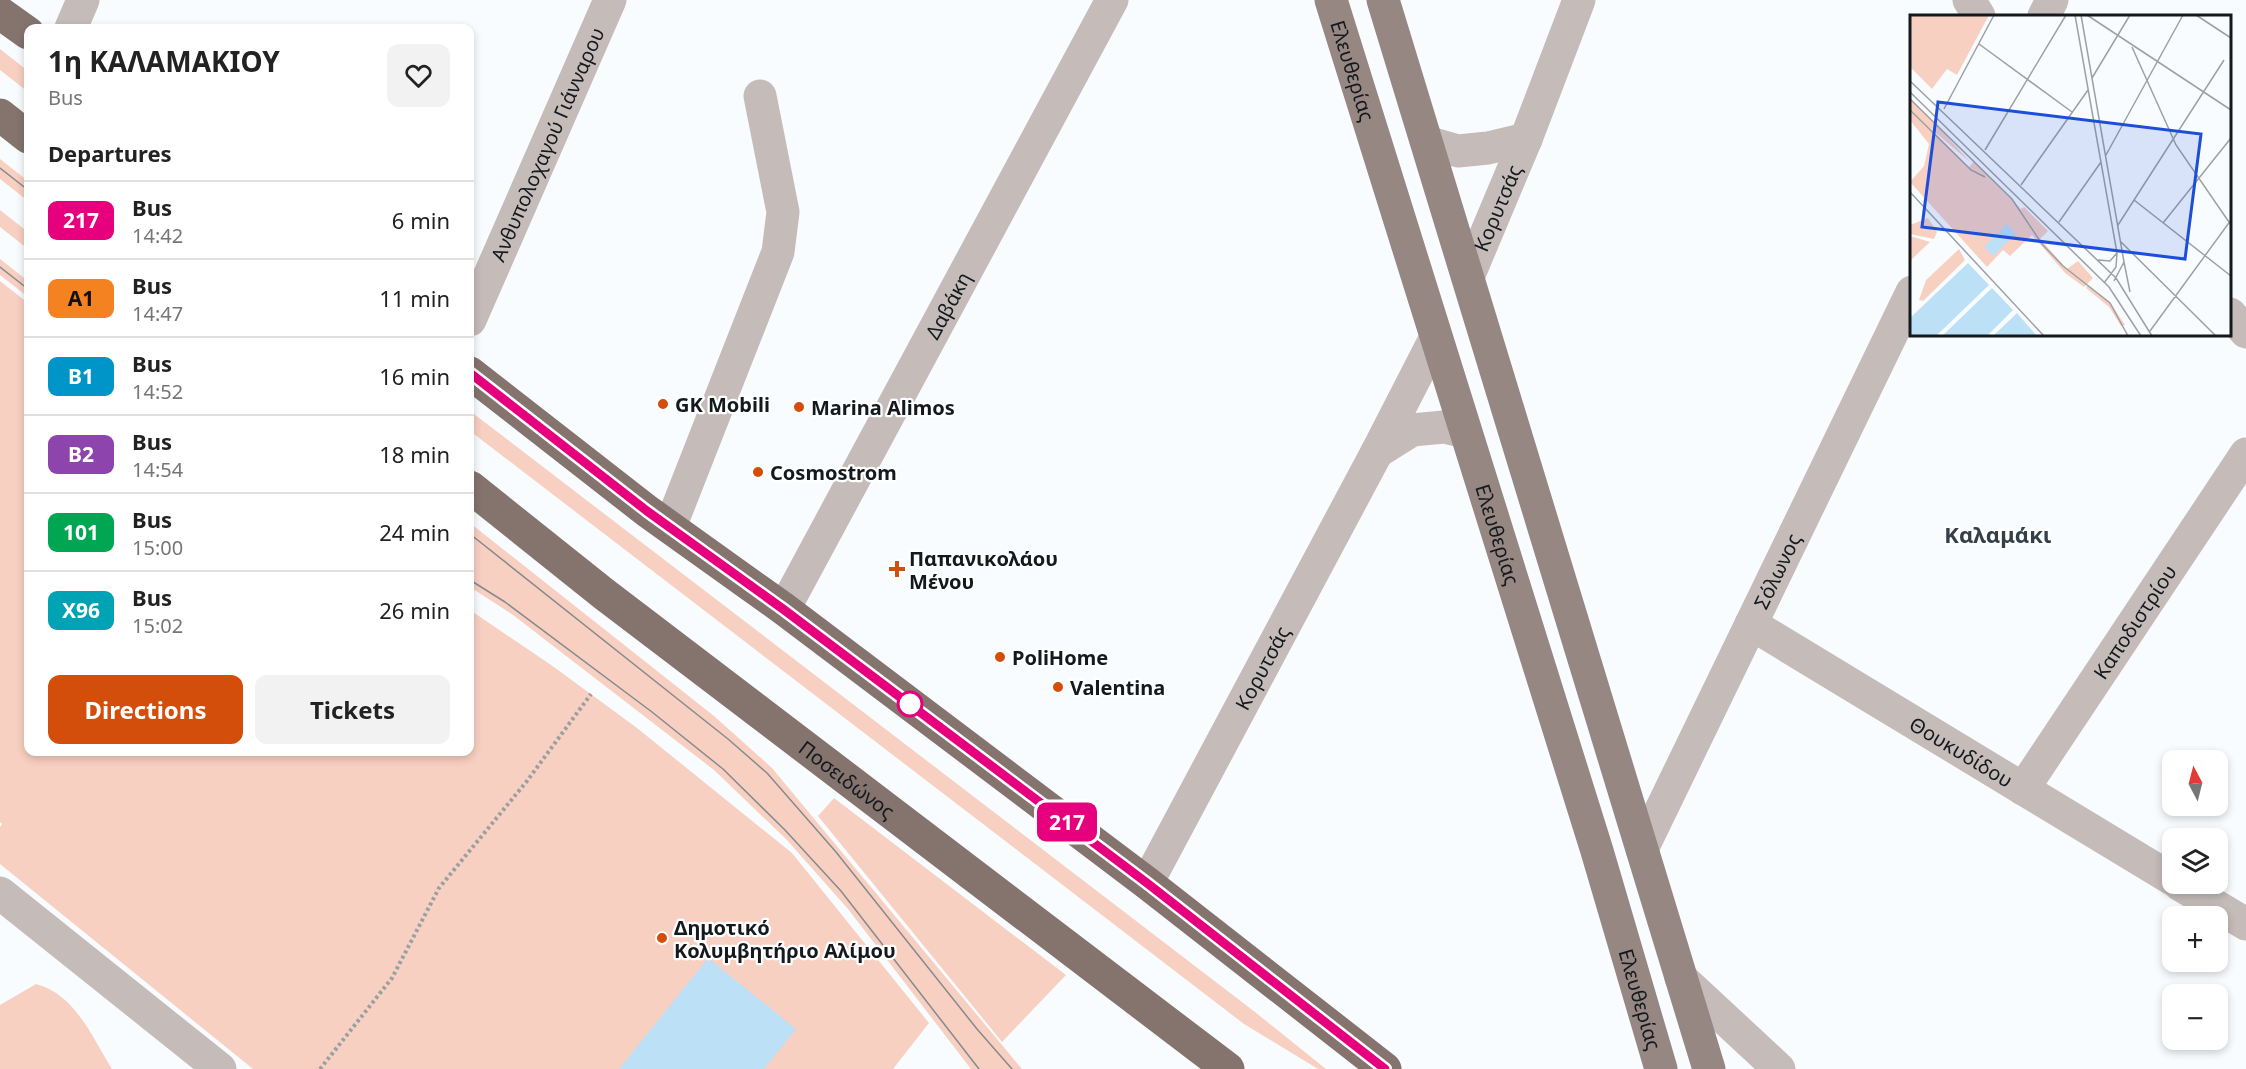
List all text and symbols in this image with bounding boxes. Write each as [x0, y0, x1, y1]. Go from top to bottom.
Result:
inset map [1910, 15, 2231, 336]
street label: Ελευθερίας [1325, 17, 1382, 125]
street label: Ανθυπολοχαγού Γιάνναρου [484, 23, 610, 265]
text: 1η ΚΑΛΑΜΑΚΙΟΥ [48, 42, 280, 80]
button: heart [387, 44, 450, 107]
text: Bus [48, 84, 83, 111]
text: Departures [48, 138, 172, 168]
street label: Κορυτσάς [1467, 160, 1527, 255]
text: Bus [132, 192, 172, 222]
text: 6 min [392, 205, 450, 235]
text: 217 [63, 206, 99, 234]
text: 14:42 [132, 222, 183, 249]
street label: Δαβάκη [918, 267, 977, 344]
text: Bus [132, 270, 172, 300]
text: 11 min [379, 283, 450, 313]
text: Α1 [68, 284, 94, 312]
text: 14:47 [132, 300, 183, 327]
text: Bus [132, 348, 172, 378]
text: 16 min [379, 361, 450, 391]
text: Β1 [68, 362, 94, 390]
text: 14:52 [132, 378, 183, 405]
place label: GK Mobili [675, 391, 770, 418]
place label: Marina Alimos [811, 394, 955, 421]
marker: GK Mobili [656, 397, 670, 411]
marker: Marina Alimos [792, 400, 806, 414]
text: Bus [132, 426, 172, 456]
text: 18 min [379, 439, 450, 469]
text: Β2 [68, 440, 94, 468]
text: 14:54 [132, 456, 183, 483]
place label: Cosmostrom [770, 459, 897, 486]
marker: Cosmostrom [751, 465, 765, 479]
street label: Ελευθερίας [1470, 481, 1527, 589]
text: Bus [132, 504, 172, 534]
text: 24 min [379, 517, 450, 547]
text: 101 [63, 518, 99, 546]
district label: Καλαμάκι [1944, 519, 2052, 549]
street label: Σόλωνος [1747, 528, 1807, 613]
text: 15:00 [132, 534, 183, 561]
place label: Παπανικολάου Μένου [909, 545, 1058, 595]
street label: Καποδιστρίου [2087, 559, 2182, 684]
marker: Παπανικολάου Μένου [890, 562, 904, 576]
text: Bus [132, 582, 172, 612]
text: 26 min [379, 595, 450, 625]
text: Χ96 [62, 596, 100, 624]
text: 15:02 [132, 612, 183, 639]
street label: Κορυτσάς [1228, 621, 1295, 714]
place label: PoliHome [1012, 644, 1108, 671]
marker: PoliHome [993, 650, 1007, 664]
place label: Valentina [1070, 674, 1165, 701]
button: Directions [48, 675, 243, 744]
button: Tickets [255, 675, 450, 744]
marker: Valentina [1051, 680, 1065, 694]
unlabelled marker [897, 691, 923, 717]
street label: Θουκυδίδου [1905, 710, 2018, 793]
street label: Ποσειδώνος [794, 734, 901, 824]
north arrow [2162, 750, 2228, 816]
map controls [2162, 750, 2228, 1050]
line badge: 217 [1032, 802, 1102, 842]
text: 217 [1049, 808, 1085, 836]
button: layers [2162, 828, 2228, 894]
button: + [2162, 906, 2228, 972]
place label: Δημοτικό Κολυμβητήριο Αλίμου [674, 914, 896, 964]
marker: Δημοτικό Κολυμβητήριο Αλίμου [655, 931, 669, 945]
street label: Ελευθερίας [1613, 945, 1668, 1053]
button: − [2162, 984, 2228, 1050]

